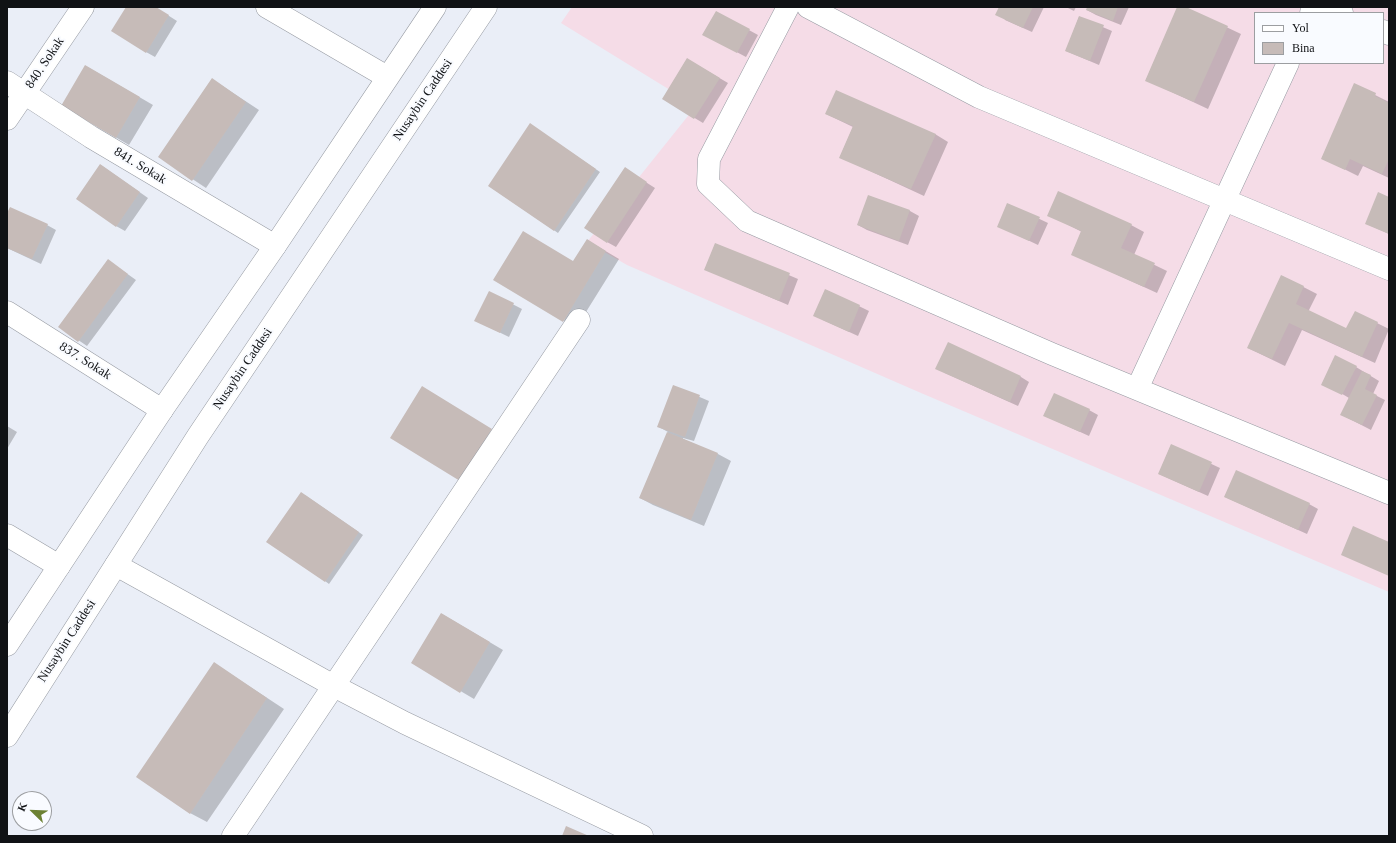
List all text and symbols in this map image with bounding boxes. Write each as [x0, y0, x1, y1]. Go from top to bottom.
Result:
legend [1254, 12, 1384, 64]
text: Yol [1292, 21, 1309, 35]
street label: 840. Sokak [22, 34, 68, 92]
text: Bina [1292, 41, 1315, 55]
street label: Nusaybin Caddesi [390, 56, 456, 144]
street label: 841. Sokak [111, 144, 169, 188]
street label: Nusaybin Caddesi [210, 325, 276, 413]
street label: 837. Sokak [56, 339, 114, 383]
street label: Nusaybin Caddesi [35, 597, 99, 685]
north arrow [12, 791, 52, 831]
text: K [15, 800, 29, 813]

